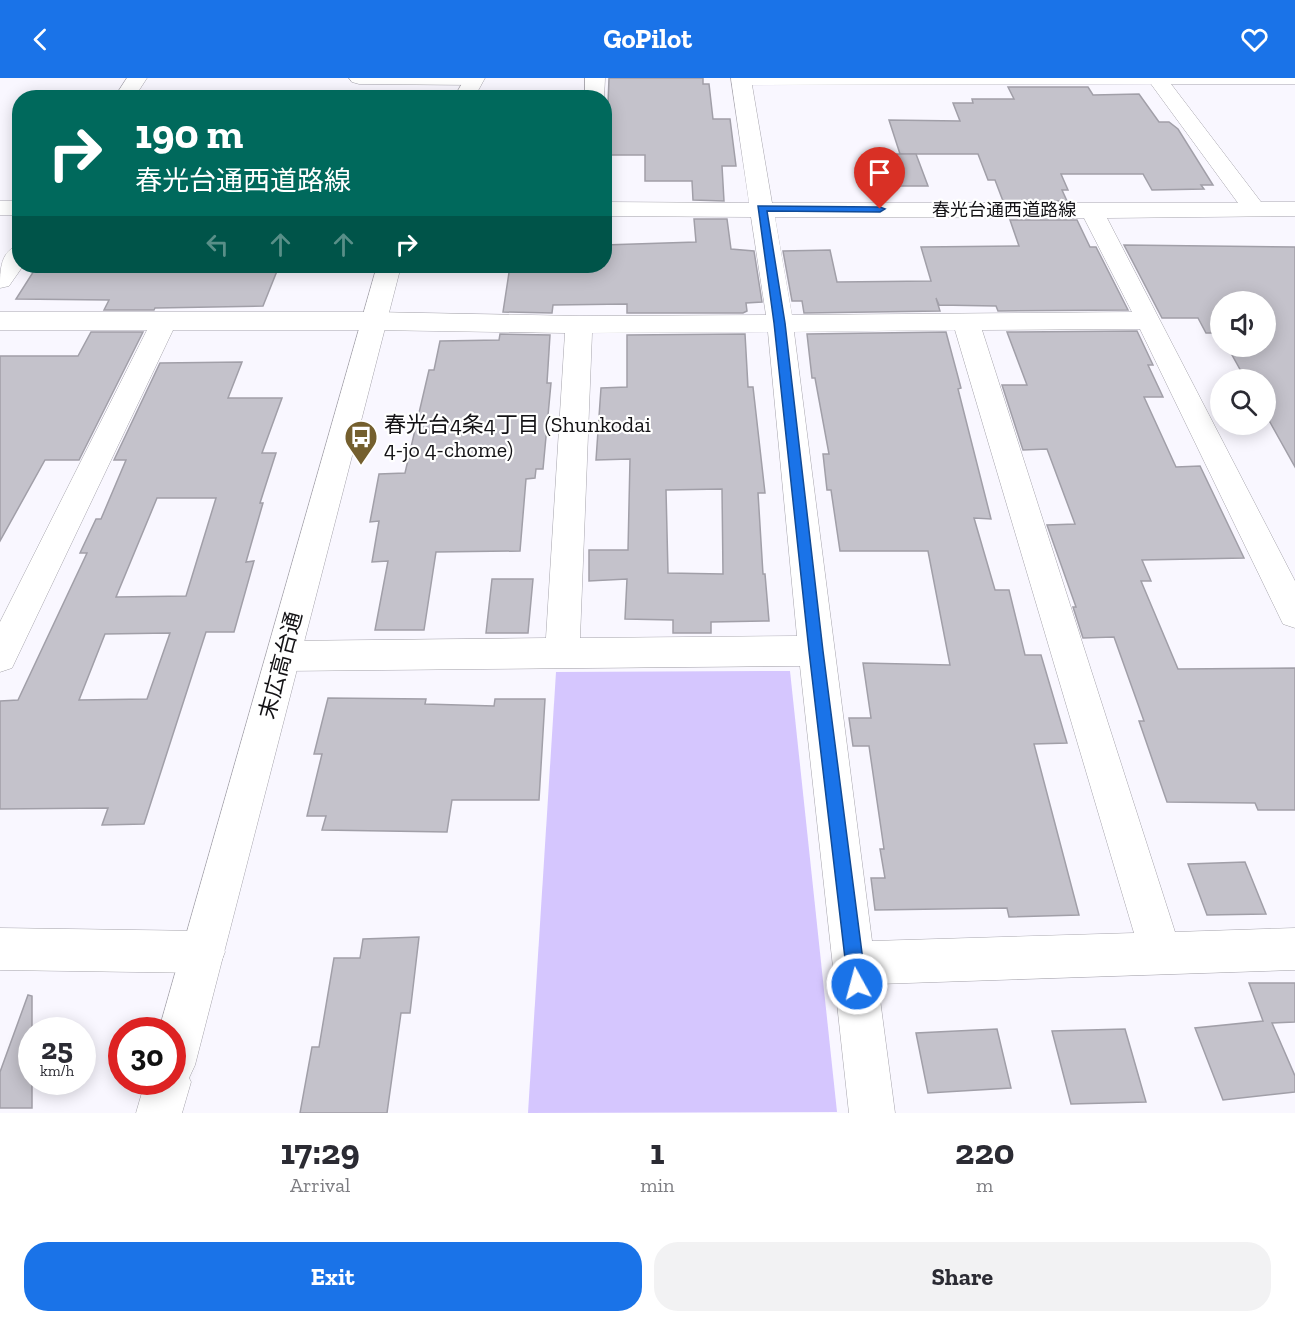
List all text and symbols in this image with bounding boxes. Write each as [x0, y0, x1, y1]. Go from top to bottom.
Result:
icon: back [24, 23, 57, 56]
text: GoPilot [603, 23, 692, 55]
icon: heart [1238, 23, 1271, 56]
text: 190 m [135, 108, 243, 159]
icon: right [36, 114, 114, 192]
pin [854, 147, 905, 209]
icon: arrive [863, 156, 896, 189]
text: 春光台通西道路線 [135, 165, 351, 197]
street label: 春光台通西道路線 [932, 199, 1076, 221]
icon: left [201, 228, 234, 261]
icon: ahead [264, 228, 297, 261]
icon: ahead [327, 228, 360, 261]
icon: right [390, 228, 423, 261]
map controls [1210, 291, 1276, 435]
button: sound [1210, 291, 1276, 357]
button: search [1210, 369, 1276, 435]
place label: 春光台4条4丁目 (Shunkodai 4-jo 4-chome) [384, 411, 651, 463]
bus stop icon: 春光台4条4丁目 (Shunkodai 4-jo 4-chome) [343, 419, 379, 466]
street label: 末広高台通 [253, 609, 308, 722]
position arrow [825, 952, 889, 1016]
speed limit sign: 30 [108, 1017, 186, 1095]
text: 25 [41, 1031, 73, 1067]
text: km/h [40, 1062, 74, 1080]
text: 17:29 [281, 1130, 360, 1173]
text: 1 [650, 1130, 665, 1173]
text: 220 [955, 1130, 1014, 1173]
text: Arrival [290, 1173, 350, 1197]
text: min [640, 1173, 675, 1197]
text: m [976, 1173, 993, 1197]
button: Exit [24, 1242, 642, 1311]
button: Share [654, 1242, 1271, 1311]

